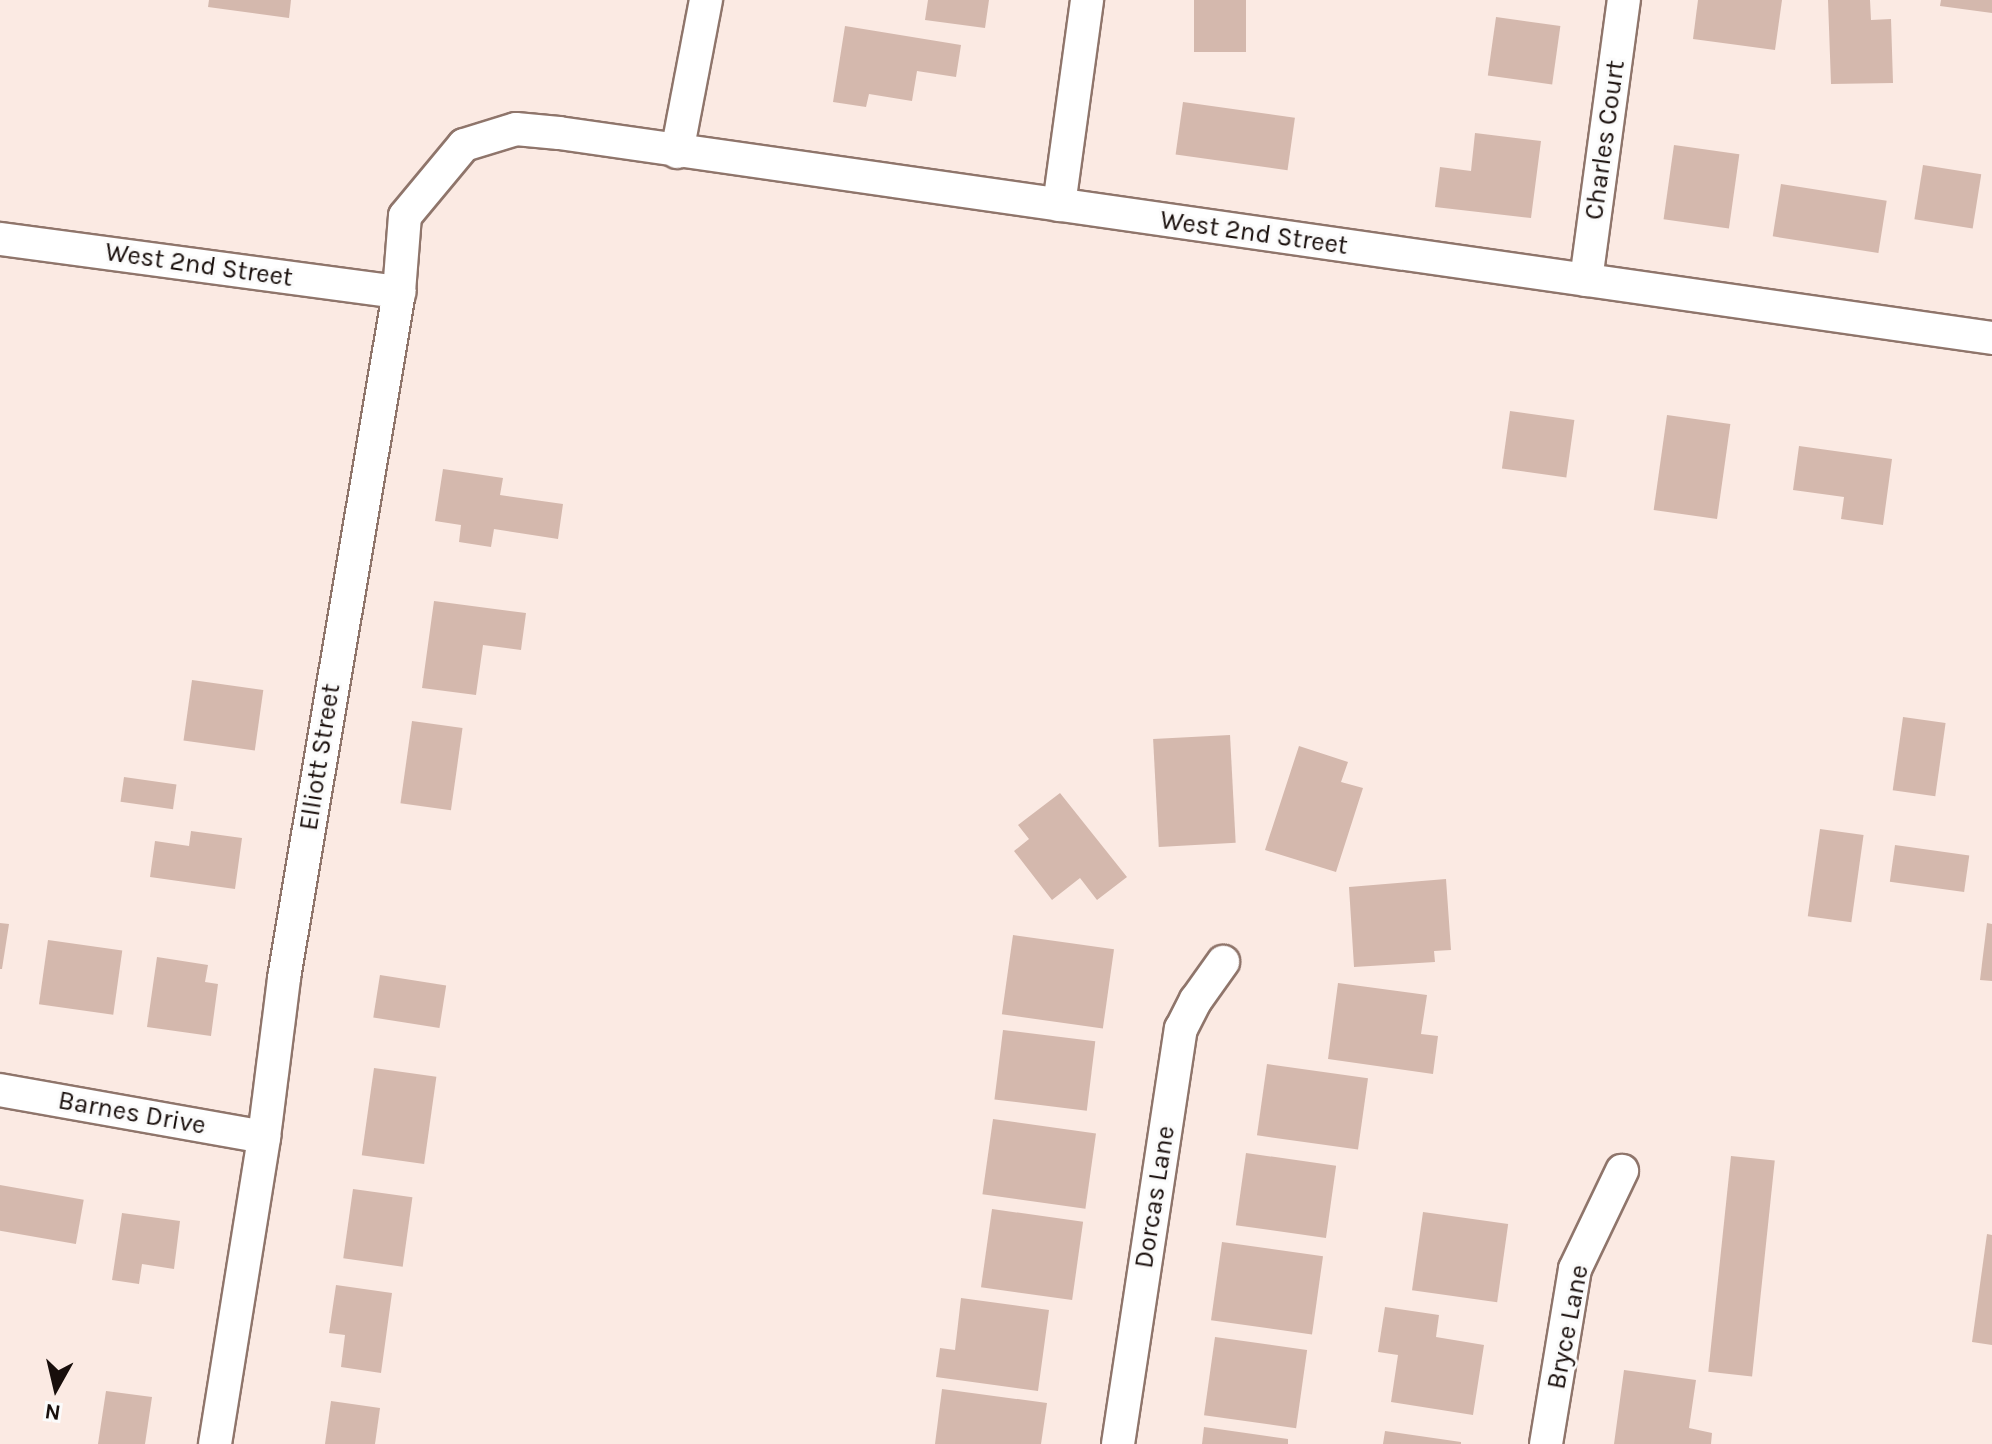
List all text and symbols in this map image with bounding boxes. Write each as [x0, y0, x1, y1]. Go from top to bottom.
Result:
street label: Charles Court [1578, 58, 1632, 222]
street label: West 2nd Street [1158, 204, 1350, 262]
street label: West 2nd Street [103, 236, 295, 294]
street label: Elliott Street [293, 681, 347, 833]
street label: Barnes Drive [56, 1085, 208, 1141]
street label: Dorcas Lane [1128, 1124, 1182, 1270]
street label: Bryce Lane [1541, 1262, 1595, 1392]
north arrow [16, 1348, 96, 1428]
text: N [43, 1398, 62, 1426]

